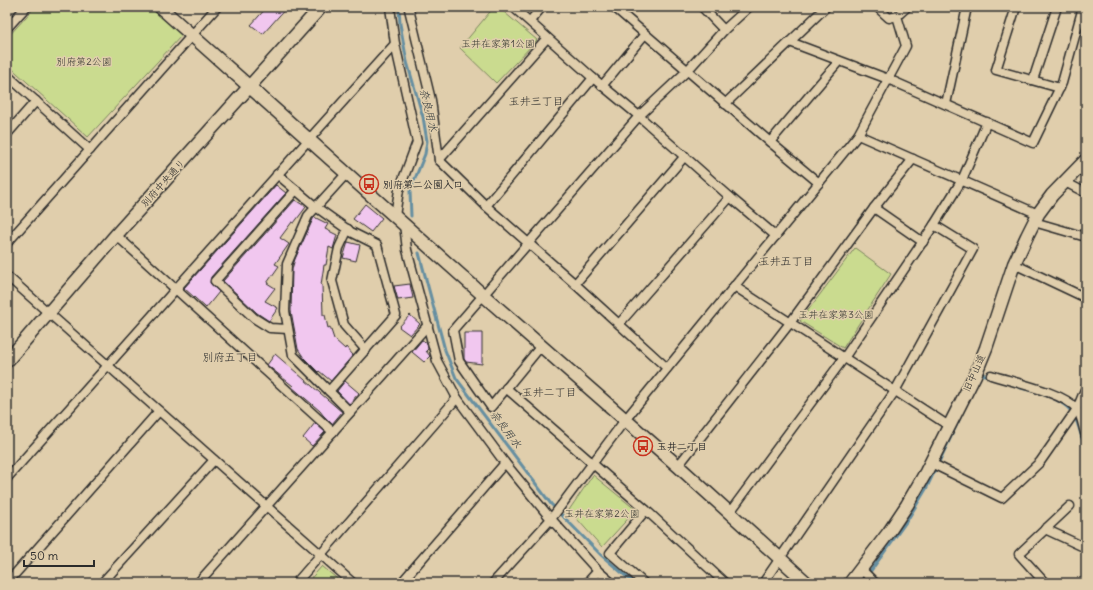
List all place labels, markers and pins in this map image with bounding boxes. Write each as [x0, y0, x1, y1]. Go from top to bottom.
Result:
bus stop icon: 別府第二公園入口 [358, 173, 380, 195]
place label: 別府第二公園入口 [383, 178, 463, 191]
bus stop icon: 玉井二丁目 [632, 435, 654, 457]
place label: 玉井二丁目 [657, 440, 707, 453]

